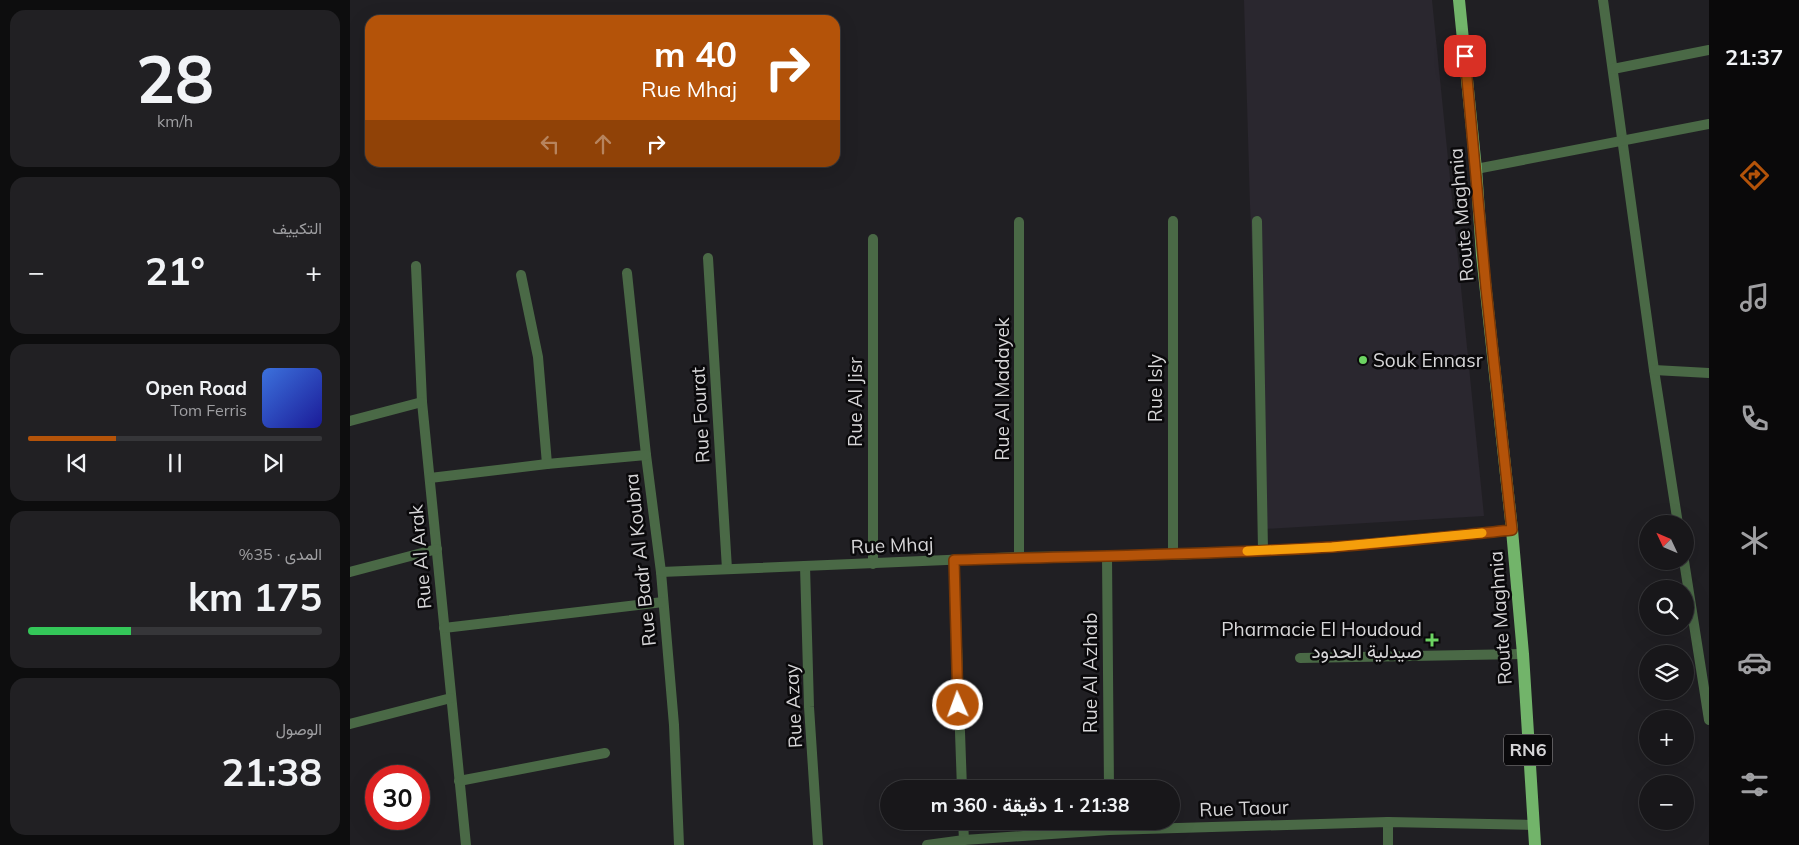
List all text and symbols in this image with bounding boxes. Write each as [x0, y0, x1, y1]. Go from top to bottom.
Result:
text: 40 m [654, 32, 737, 76]
icon: right [755, 35, 820, 100]
pin [1444, 35, 1486, 77]
text: 28 [136, 38, 214, 119]
icon: arrive [1451, 42, 1479, 70]
text: 21:37 [1725, 43, 1783, 71]
text: Rue Mhaj [641, 75, 737, 103]
text: km/h [157, 111, 193, 131]
icon: left [536, 130, 564, 158]
icon: ahead [589, 130, 617, 158]
icon: right [642, 130, 670, 158]
street label: Route Maghnia [1443, 147, 1479, 283]
icon: directions [1737, 158, 1772, 193]
text: التكييف [272, 218, 322, 238]
text: 21° [145, 247, 205, 295]
text: − [28, 254, 45, 289]
text: + [305, 254, 322, 289]
icon: music [1737, 280, 1772, 315]
street label: Rue Al Madayek [990, 317, 1014, 461]
place label: Souk Ennasr [1373, 348, 1483, 372]
street label: Rue Isly [1143, 354, 1167, 422]
marker: Souk Ennasr [1357, 354, 1369, 366]
street label: Rue Al Jisr [843, 357, 867, 447]
street label: Rue Fourat [685, 366, 715, 464]
text: Open Road [145, 376, 247, 400]
text: Tom Ferris [170, 400, 247, 420]
icon: phone [1737, 401, 1772, 436]
icon: previous [63, 449, 91, 477]
icon: pause [161, 449, 189, 477]
icon: next [259, 449, 287, 477]
street label: Rue Badr Al Koubra [619, 472, 661, 648]
street label: Rue Al Arak [403, 504, 437, 610]
north arrow [1639, 515, 1694, 570]
map controls [1639, 515, 1694, 830]
icon: climate [1737, 523, 1772, 558]
street label: Rue Mhaj [850, 532, 934, 558]
text: المدى · 35% [238, 544, 322, 564]
street label: Route Maghnia [1483, 550, 1517, 686]
text: 175 km [188, 573, 322, 621]
button: search [1639, 580, 1694, 635]
street label: Rue Al Azhab [1078, 613, 1102, 733]
place label: Pharmacie El Houdoud صيدلية الحدود [1221, 617, 1422, 663]
marker: Pharmacie El Houdoud صيدلية الحدود [1426, 634, 1438, 646]
button: layers [1639, 645, 1694, 700]
icon: car [1737, 645, 1772, 680]
street label: Rue Azay [779, 663, 807, 749]
position arrow [931, 678, 983, 730]
button: + [1639, 710, 1694, 765]
text: الوصول [276, 719, 322, 739]
road number: RN6 [1504, 734, 1552, 766]
text: 21:38 [221, 748, 322, 796]
speed limit sign: 30 [365, 765, 430, 830]
icon: filters [1737, 767, 1772, 802]
button: − [1639, 775, 1694, 830]
text: 21:38 · 1 دقيقة · 360 m [931, 793, 1129, 817]
street label: Rue Taour [1199, 794, 1289, 822]

